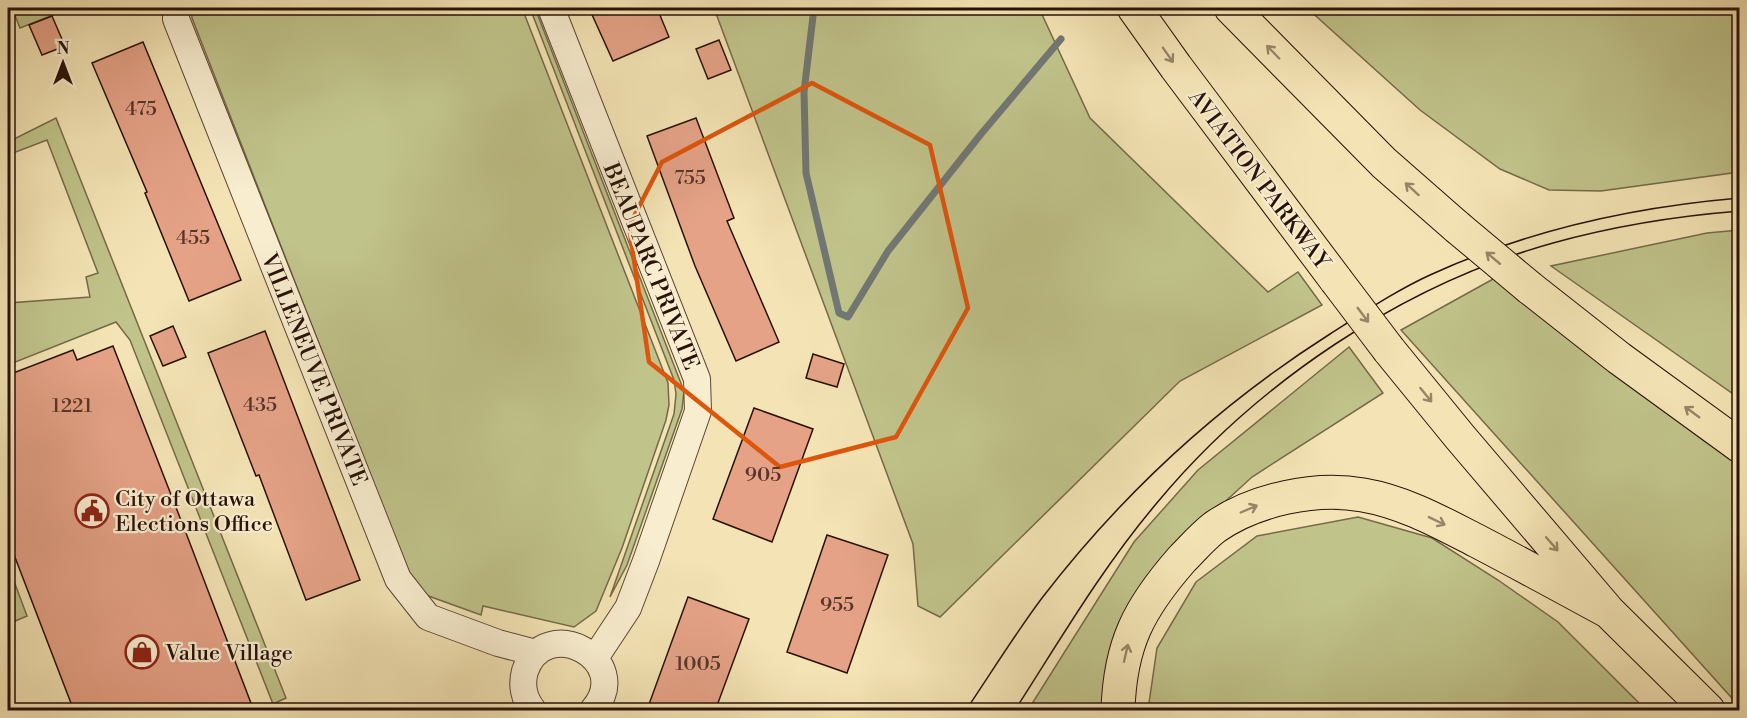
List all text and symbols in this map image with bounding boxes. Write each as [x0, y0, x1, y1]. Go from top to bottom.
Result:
north arrow [33, 33, 93, 93]
text: N [57, 39, 70, 59]
one-way arrow [1266, 45, 1281, 60]
one-way arrow [1162, 47, 1174, 63]
street label: AVIATION PARKWAY [1182, 84, 1336, 276]
house number: 475 [125, 97, 157, 122]
street label: BEAUPARC PRIVATE [596, 158, 704, 374]
house number: 755 [674, 166, 706, 191]
one-way arrow [1405, 182, 1420, 196]
house number: 455 [176, 226, 210, 251]
street label: VILLENEUVE PRIVATE [254, 249, 373, 490]
one-way arrow [1486, 251, 1501, 265]
one-way arrow [1356, 306, 1369, 322]
one-way arrow [1419, 387, 1433, 402]
house number: 435 [243, 393, 277, 418]
house number: 1221 [52, 394, 93, 419]
one-way arrow [1684, 406, 1700, 418]
house number: 905 [745, 463, 781, 488]
place label: City of Ottawa Elections Office [115, 486, 273, 538]
public building icon: City of Ottawa Elections Office [74, 493, 110, 529]
one-way arrow [1239, 503, 1258, 514]
one-way arrow [1428, 515, 1446, 527]
one-way arrow [1545, 536, 1559, 551]
house number: 955 [820, 593, 854, 618]
shop icon: Value Village [124, 634, 160, 670]
place label: Value Village [164, 640, 293, 667]
one-way arrow [1121, 643, 1132, 663]
house number: 1005 [675, 652, 721, 677]

